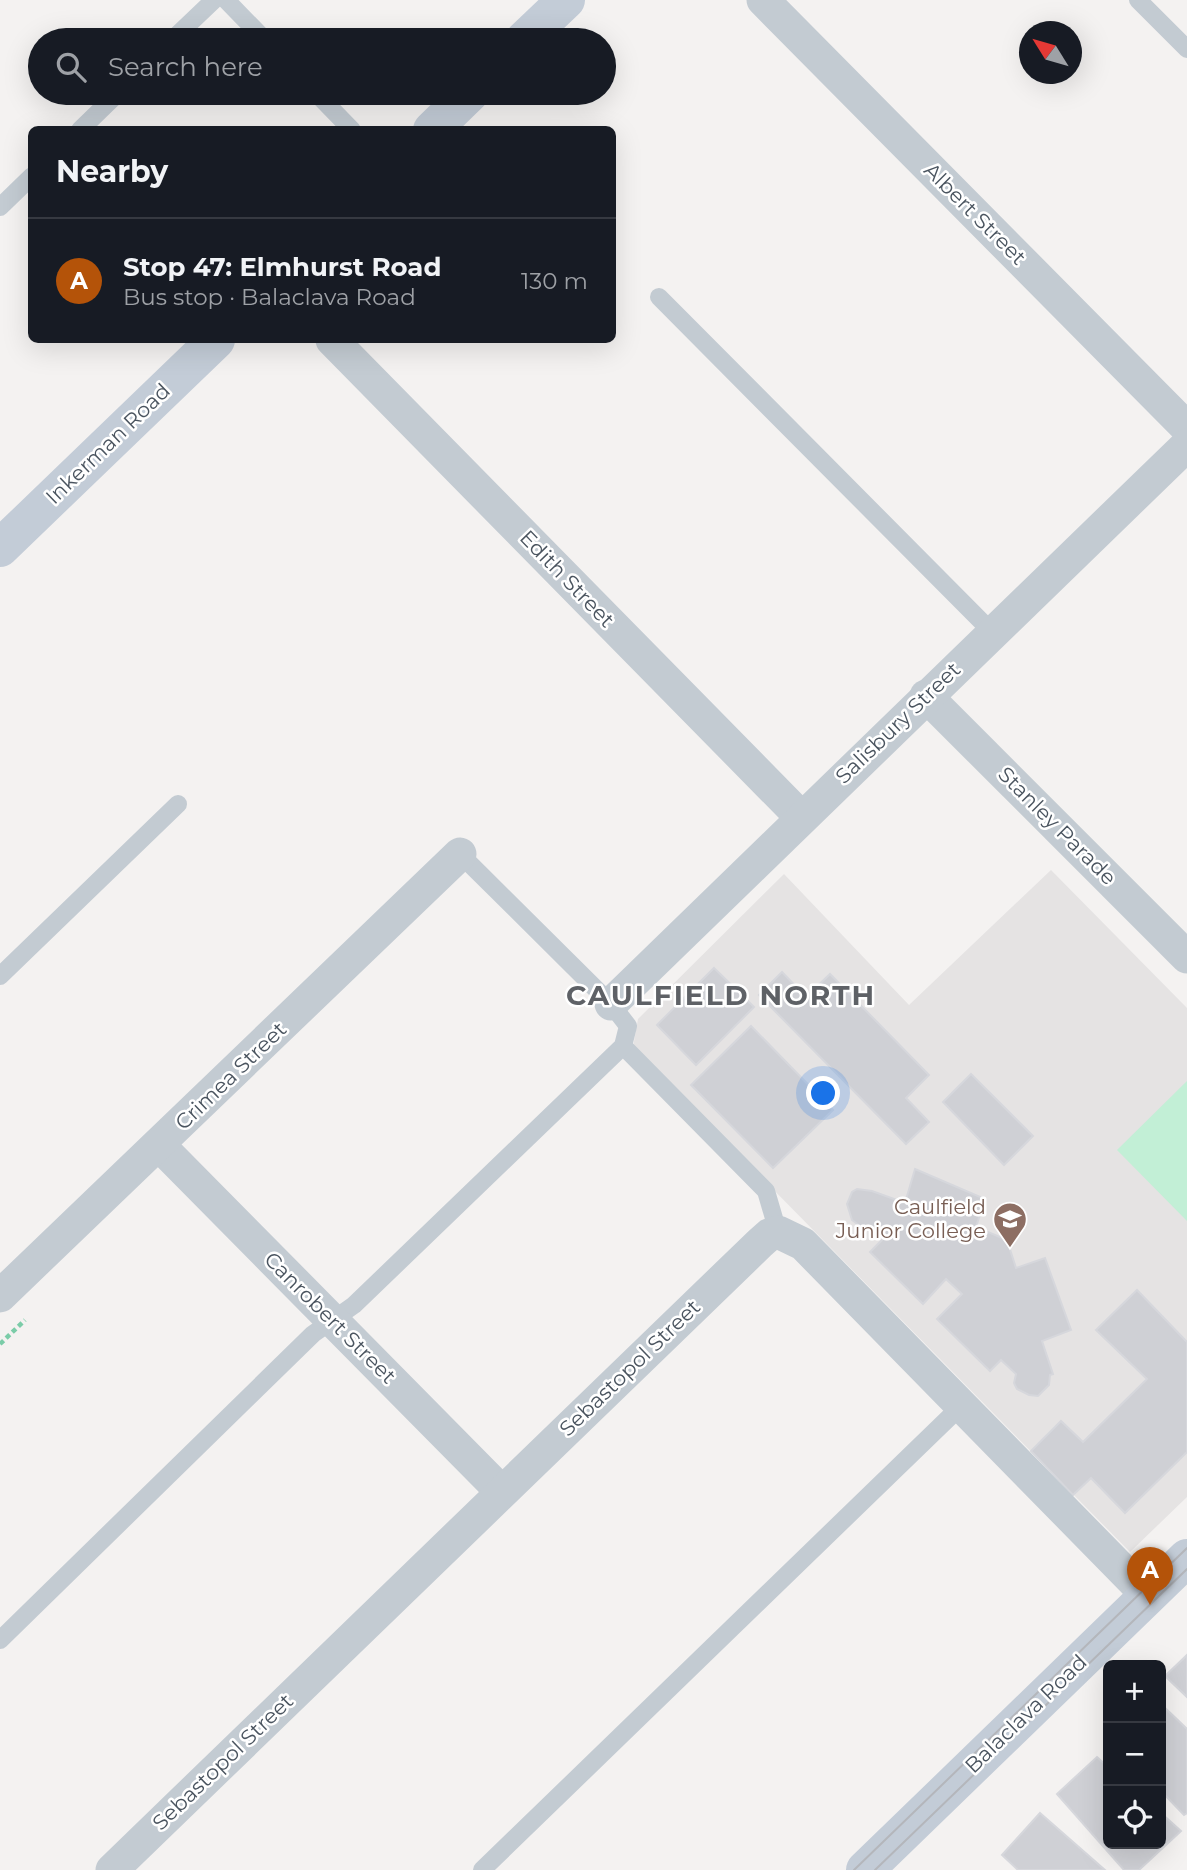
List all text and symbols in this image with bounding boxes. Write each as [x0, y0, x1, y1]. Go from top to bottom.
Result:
north arrow [1019, 21, 1082, 84]
search box [28, 28, 616, 105]
icon: search [52, 48, 90, 86]
text: Search here [108, 51, 263, 83]
text: Nearby [56, 153, 168, 190]
street label: Albert Street [919, 157, 1032, 270]
text: Stop 47: Elmhurst Road [123, 251, 441, 283]
text: A [70, 267, 88, 295]
text: 130 m [521, 267, 588, 295]
text: Bus stop · Balaclava Road [123, 283, 416, 311]
street label: Inkerman Road [40, 378, 175, 509]
street label: Edith Street [515, 525, 620, 632]
street label: Salisbury Street [830, 657, 965, 789]
street label: Stanley Parade [993, 761, 1122, 890]
district label: CAULFIELD NORTH [566, 978, 876, 1012]
street label: Crimea Street [170, 1016, 291, 1135]
your location [806, 1076, 840, 1110]
place label: Caulfield Junior College [835, 1194, 986, 1243]
school or university icon: Caulfield Junior College [991, 1200, 1029, 1249]
street label: Canrobert Street [259, 1247, 401, 1389]
street label: Sebastopol Street [554, 1294, 705, 1441]
pin: A [1127, 1547, 1173, 1605]
street label: Balaclava Road [960, 1649, 1092, 1778]
map controls [1103, 1660, 1166, 1849]
button: + [1103, 1660, 1166, 1723]
street label: Sebastopol Street [147, 1688, 298, 1835]
button: − [1103, 1723, 1166, 1786]
button: locate [1103, 1786, 1166, 1849]

